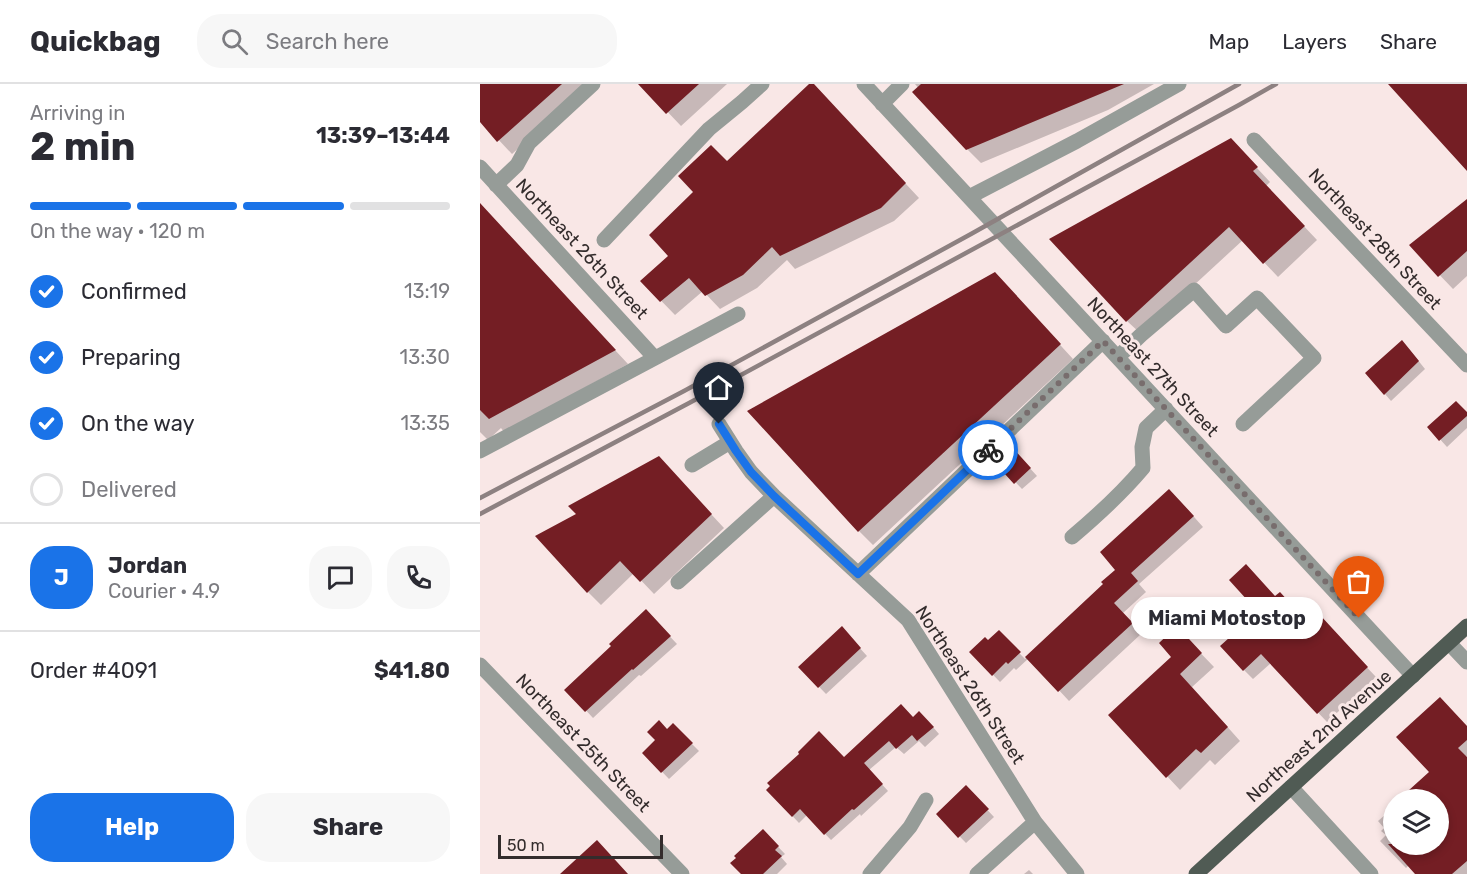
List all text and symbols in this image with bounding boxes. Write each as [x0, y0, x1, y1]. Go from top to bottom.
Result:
search box [197, 14, 617, 68]
text: Quickbag [30, 25, 161, 58]
icon: search [218, 25, 251, 58]
text: Search here [266, 28, 389, 55]
text: Map [1208, 29, 1249, 54]
text: Layers [1282, 29, 1347, 54]
text: Share [1380, 29, 1437, 54]
text: Arriving in [30, 101, 125, 125]
text: 13:39–13:44 [316, 122, 450, 149]
text: 2 min [30, 124, 136, 170]
street label: Northeast 28th Street [1304, 164, 1446, 314]
street label: Northeast 26th Street [511, 174, 653, 324]
text: On the way · 120 m [30, 219, 205, 243]
icon: check [30, 275, 63, 308]
text: Confirmed [81, 278, 187, 305]
text: 13:19 [404, 279, 450, 303]
street label: Northeast 27th Street [1083, 293, 1223, 441]
icon: check [30, 341, 63, 374]
text: Preparing [81, 344, 181, 371]
text: 13:30 [400, 345, 450, 369]
pin [693, 362, 744, 424]
icon: home [702, 371, 735, 404]
icon: check [30, 407, 63, 440]
text: On the way [81, 410, 195, 437]
text: 13:35 [400, 411, 450, 435]
courier [958, 420, 1018, 480]
icon: bike [972, 434, 1005, 467]
text: Delivered [81, 476, 177, 503]
button: chat [309, 546, 372, 609]
button: phone [387, 546, 450, 609]
text: Jordan [108, 552, 187, 579]
pin [1333, 556, 1384, 618]
text: J [54, 564, 69, 591]
icon: bag [1342, 565, 1375, 598]
text: Courier · 4.9 [108, 579, 220, 603]
callout: Miami Motostop [1131, 597, 1323, 639]
street label: Northeast 26th Street [911, 602, 1029, 768]
text: Miami Motostop [1148, 606, 1306, 630]
text: Order #4091 [30, 657, 157, 684]
text: $41.80 [374, 657, 450, 684]
street label: Northeast 2nd Avenue [1242, 665, 1396, 807]
street label: Northeast 25th Street [511, 669, 655, 817]
map controls [1383, 789, 1449, 855]
button: layers [1383, 789, 1449, 855]
button: Help [30, 793, 234, 862]
button: Share [246, 793, 450, 862]
scale bar [498, 832, 663, 860]
text: 50 m [507, 836, 545, 855]

